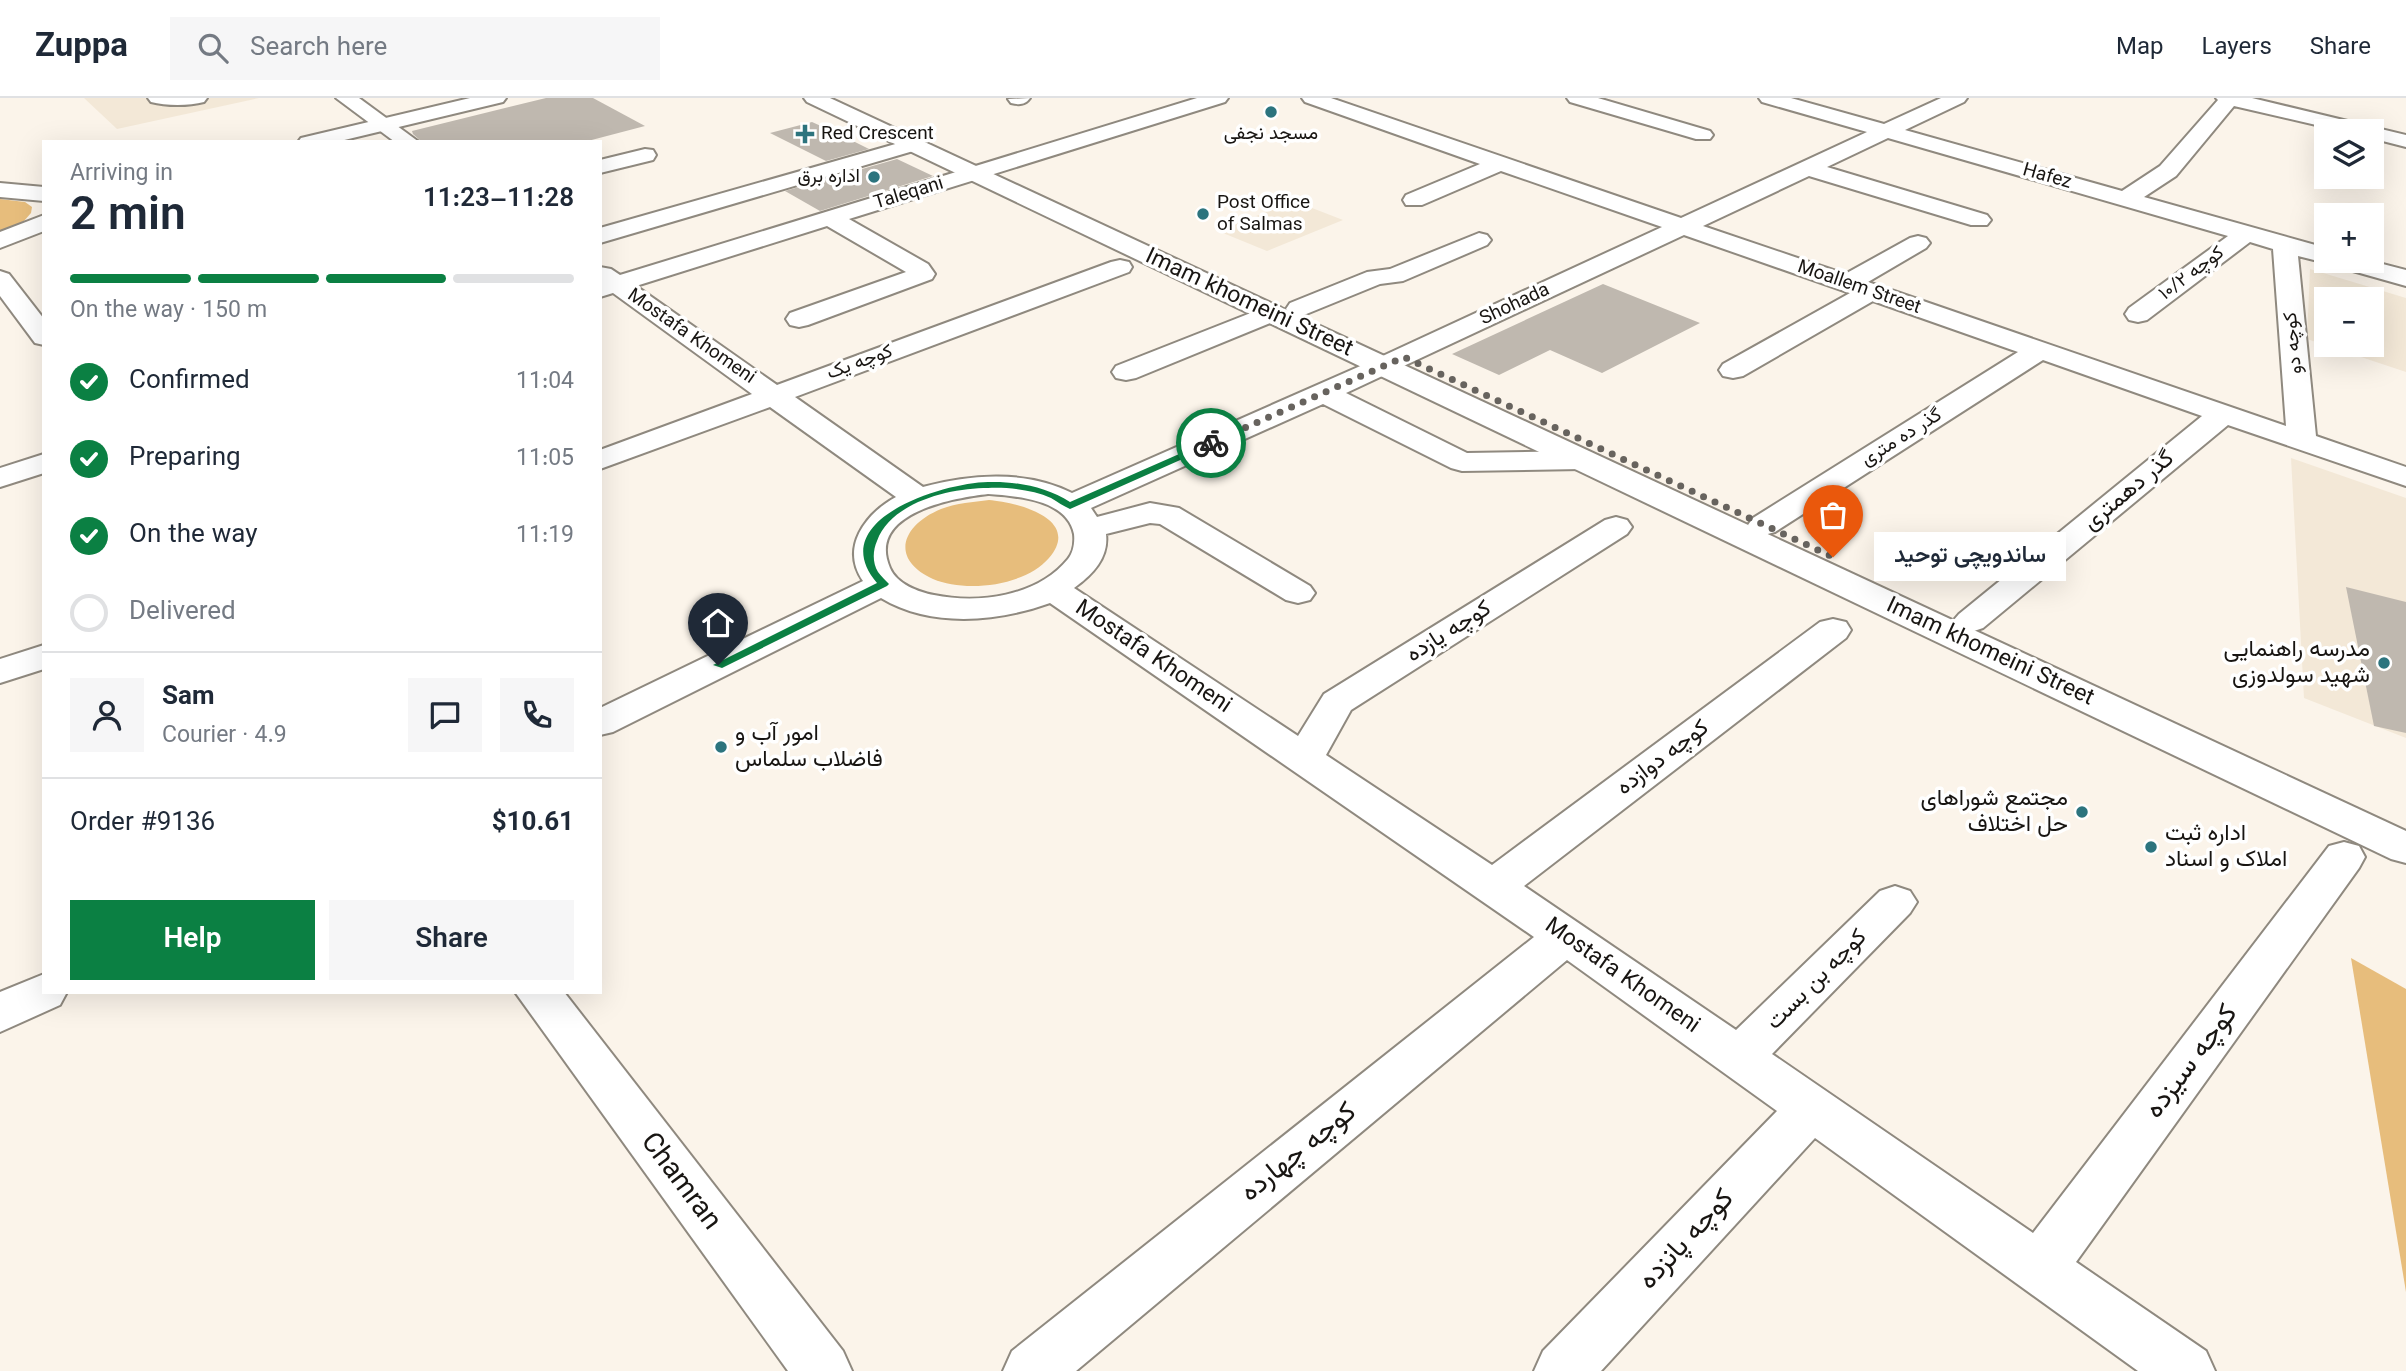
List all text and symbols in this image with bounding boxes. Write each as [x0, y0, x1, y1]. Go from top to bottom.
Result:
search box [170, 17, 660, 80]
text: Zuppa [35, 22, 128, 74]
text: Search here [250, 28, 387, 69]
icon: search [194, 29, 232, 67]
text: Map [2116, 29, 2164, 67]
text: Layers [2202, 29, 2272, 67]
text: Share [2310, 29, 2371, 67]
marker: مسجد نجفی [1263, 104, 1279, 120]
map controls [2314, 119, 2384, 357]
button: layers [2314, 119, 2384, 189]
place label: Red Crescent [821, 120, 934, 149]
place label: مسجد نجفی [1224, 120, 1318, 149]
marker: Red Crescent [795, 124, 815, 144]
text: Arriving in [70, 156, 173, 192]
street label: Hafez [2019, 156, 2075, 198]
place label: اداره برق [798, 163, 860, 192]
marker: اداره برق [866, 169, 882, 185]
street label: Taleqani [871, 170, 947, 218]
text: 11:23–11:28 [423, 179, 574, 220]
text: 2 min [70, 182, 186, 254]
place label: Post Office of Salmas [1217, 189, 1310, 240]
button: + [2314, 203, 2384, 273]
marker: Post Office of Salmas [1195, 206, 1211, 222]
street label: Imam khomeini Street [1139, 239, 1359, 367]
street label: کوچه ۱۰/۲ [2153, 240, 2231, 308]
street label: Moallem Street [1793, 253, 1925, 323]
street label: Shohada [1475, 276, 1555, 334]
street label: Mostafa Khomeni [621, 282, 761, 392]
button: − [2314, 287, 2384, 357]
text: On the way · 150 m [70, 293, 267, 329]
street label: کوچه دو [2277, 311, 2311, 375]
street label: کوچه یک [823, 338, 897, 388]
text: Confirmed [129, 361, 250, 402]
icon: check [70, 363, 108, 401]
text: 11:04 [516, 364, 574, 400]
street label: گذر ده متری [1856, 402, 1948, 474]
courier [1176, 408, 1246, 478]
icon: bike [1192, 424, 1230, 462]
text: Preparing [129, 438, 241, 479]
icon: check [70, 440, 108, 478]
text: 11:05 [516, 441, 574, 477]
street label: گذر دهمتری [2075, 442, 2183, 540]
pin [1803, 485, 1863, 557]
icon: bag [1814, 496, 1852, 534]
text: On the way [129, 515, 258, 556]
icon: check [70, 517, 108, 555]
text: 11:19 [516, 518, 574, 554]
callout: ساندویچی توحید [1875, 532, 2068, 582]
text: ساندویچی توحید [1894, 538, 2046, 574]
street label: Imam khomeini Street [1880, 588, 2100, 716]
street label: Mostafa Khomeni [1067, 591, 1239, 723]
text: Delivered [129, 592, 236, 633]
street label: کوچه یازده [1399, 592, 1499, 672]
pin [688, 593, 748, 665]
icon: home [699, 604, 737, 642]
place label: مدرسه راهنمایی شهید سولدوزی [2223, 632, 2370, 694]
marker: مدرسه راهنمایی شهید سولدوزی [2376, 655, 2392, 671]
text: Sam [162, 677, 214, 718]
button: person [70, 678, 144, 752]
button: chat [408, 678, 482, 752]
button: phone [500, 678, 574, 752]
street label: کوچه دوازده [1609, 711, 1717, 805]
place label: امور آب و فاضلاب سلماس [735, 716, 883, 778]
text: Courier · 4.9 [162, 718, 287, 754]
marker: امور آب و فاضلاب سلماس [713, 739, 729, 755]
place label: مجتمع شوراهای حل اختلاف [1920, 781, 2068, 843]
text: Order #9136 [70, 803, 215, 844]
text: $10.61 [492, 803, 574, 844]
marker: مجتمع شوراهای حل اختلاف [2074, 804, 2090, 820]
place label: اداره ثبت املاک و اسناد [2165, 816, 2287, 878]
marker: اداره ثبت املاک و اسناد [2143, 839, 2159, 855]
button: Help [70, 900, 315, 980]
button: Share [329, 900, 574, 980]
street label: Mostafa Khomeni [1537, 909, 1707, 1043]
street label: کوچه بن بست [1758, 921, 1876, 1039]
street label: کوچه سیزده [2134, 995, 2250, 1129]
street label: کوچه چهارده [1231, 1092, 1367, 1214]
street label: Chamran [628, 1124, 732, 1240]
street label: کوچه پانزده [1628, 1179, 1746, 1301]

